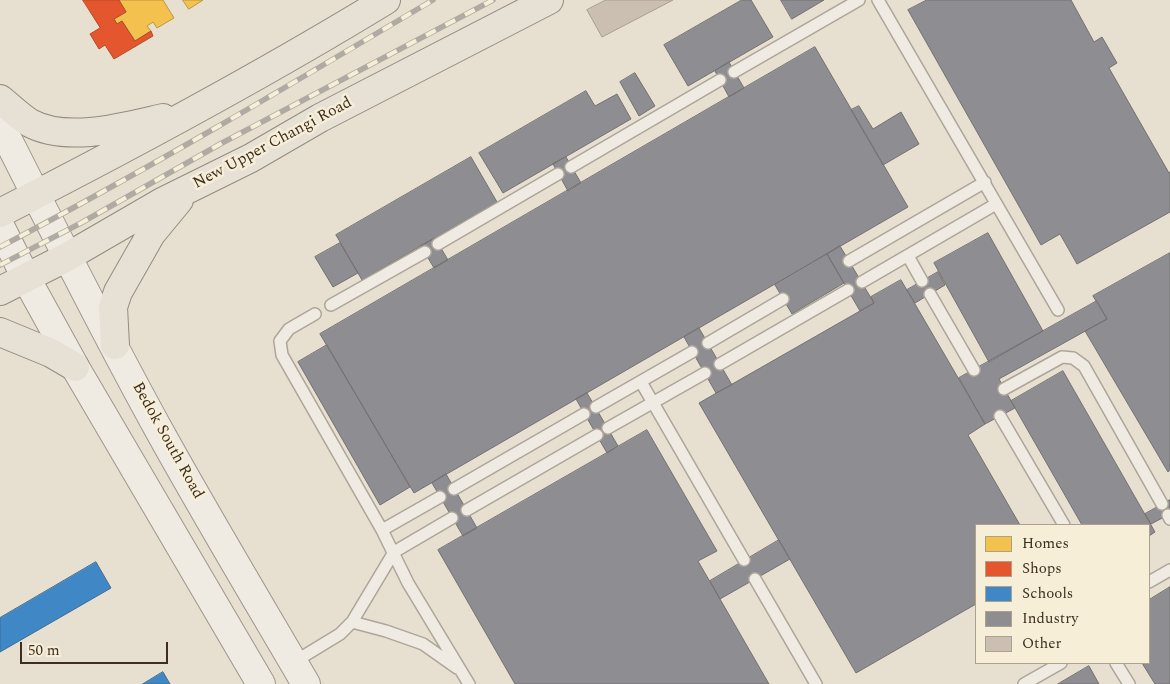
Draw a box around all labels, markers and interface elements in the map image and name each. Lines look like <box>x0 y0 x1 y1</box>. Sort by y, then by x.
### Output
street label: New Upper Changi Road <box>190 94 356 194</box>
street label: Bedok South Road <box>127 379 207 503</box>
legend <box>975 524 1150 664</box>
text: Homes <box>1022 532 1069 555</box>
text: Shops <box>1022 557 1062 580</box>
text: Schools <box>1022 582 1073 605</box>
text: Industry <box>1022 607 1078 630</box>
scale bar <box>22 632 170 664</box>
text: Other <box>1022 632 1061 655</box>
text: 50 m <box>28 639 60 662</box>

